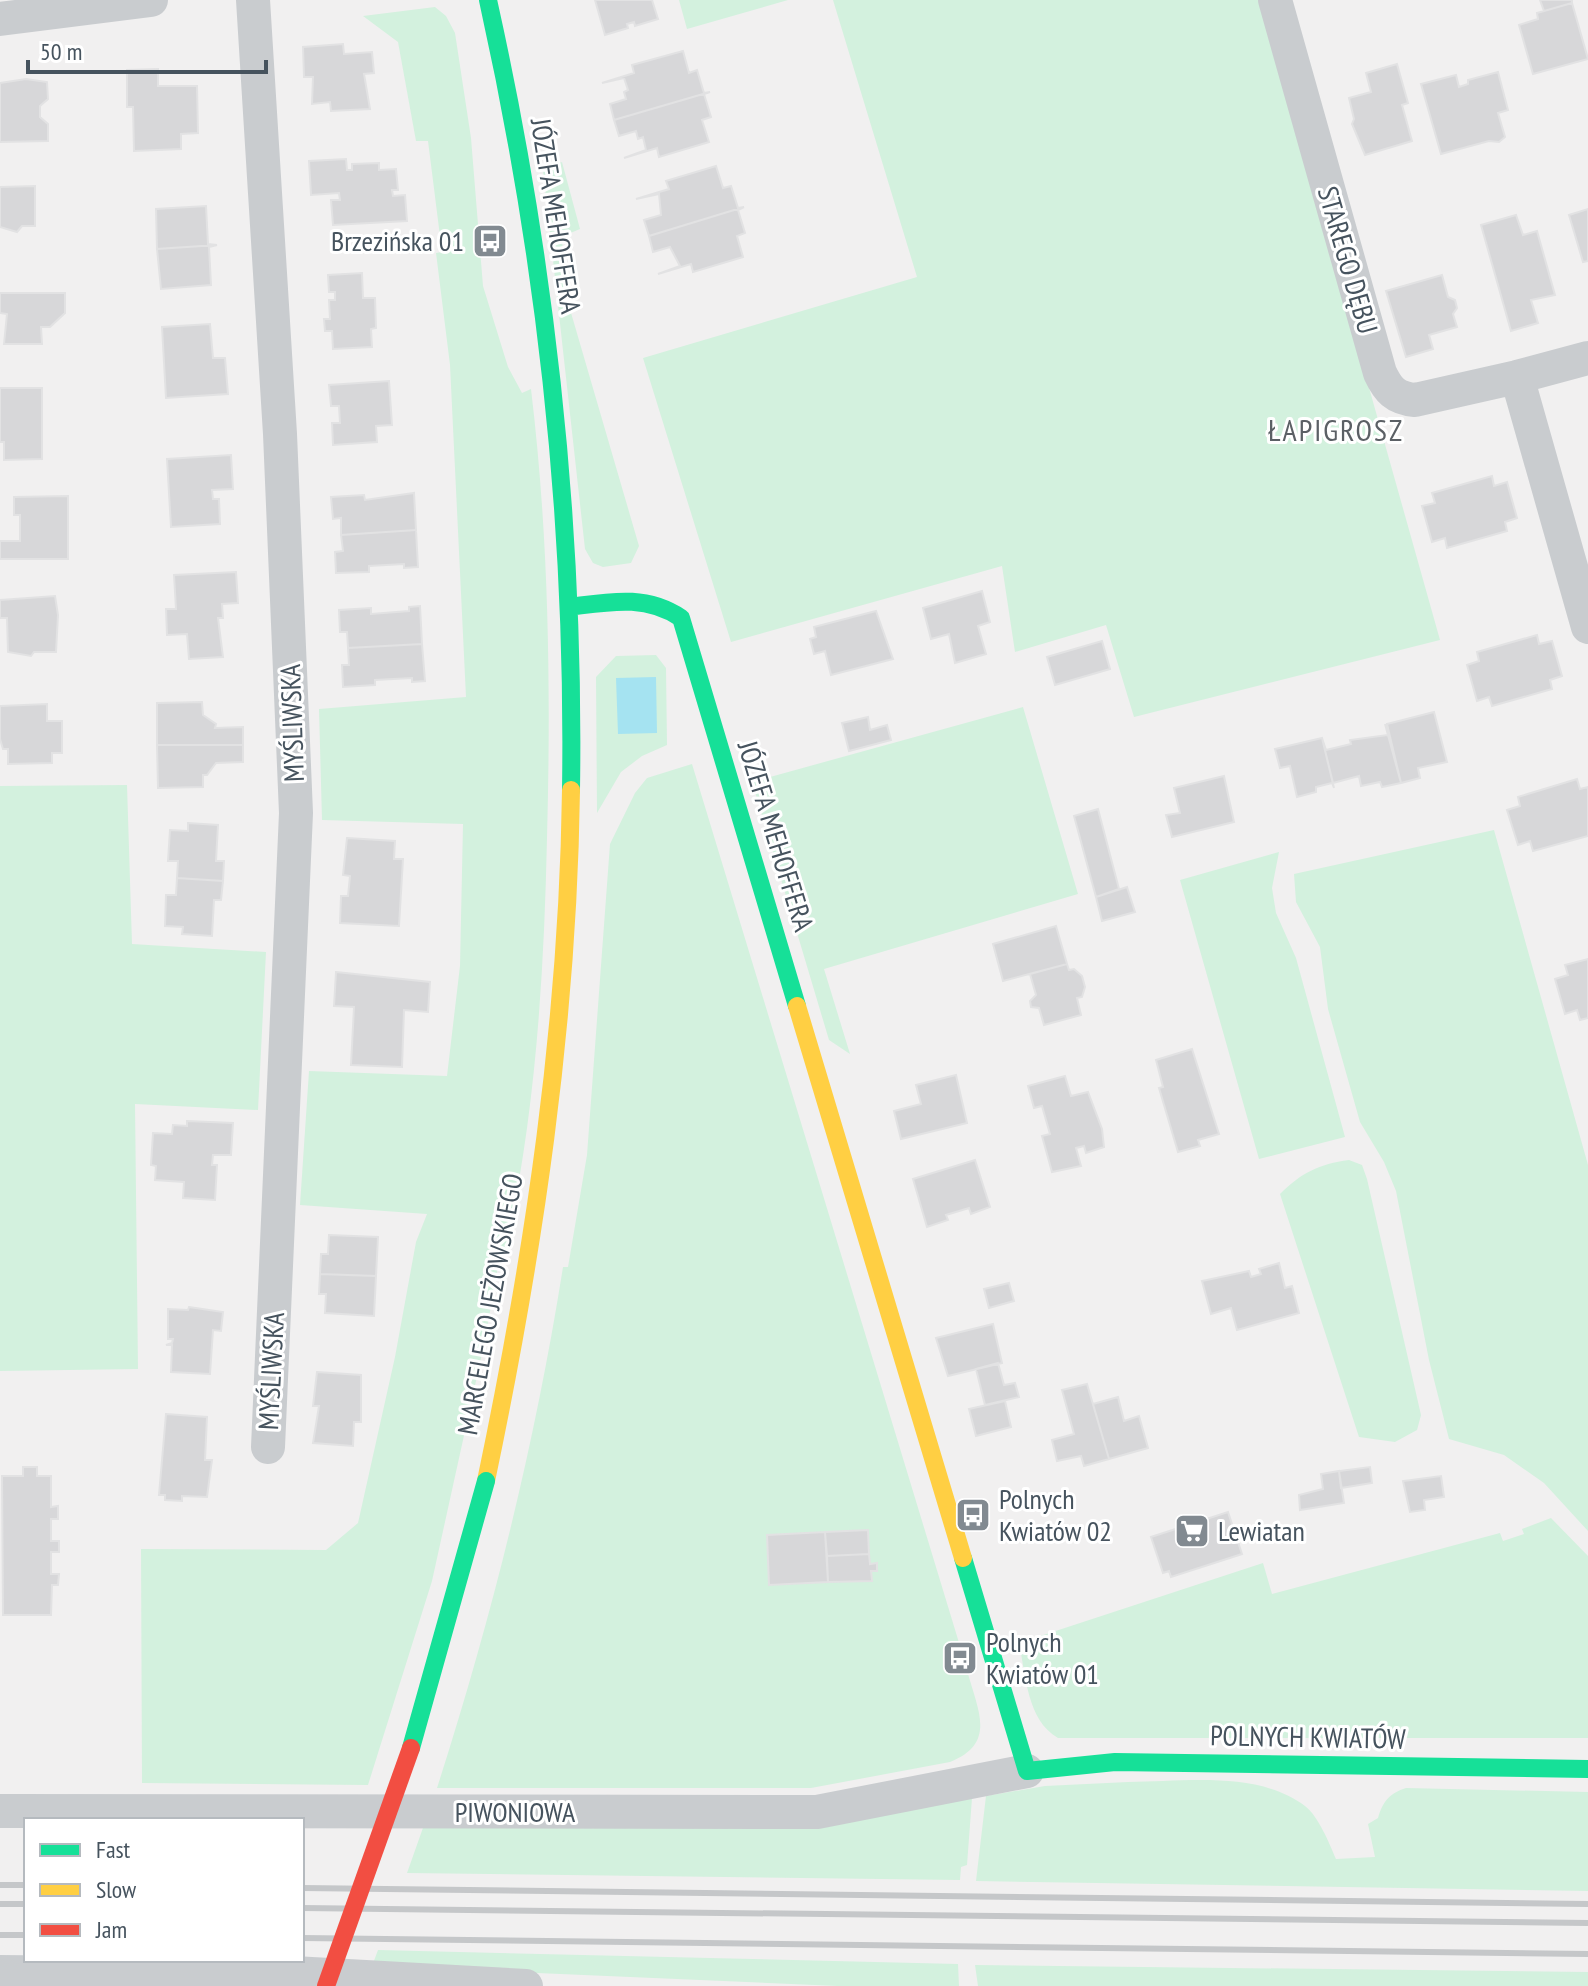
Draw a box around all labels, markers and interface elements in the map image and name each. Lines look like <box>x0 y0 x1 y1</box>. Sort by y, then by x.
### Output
scale bar <box>28 24 266 74</box>
text: 50 m <box>40 36 82 67</box>
street label: JÓZEFA MEHOFFERA <box>523 115 590 317</box>
street label: STAREGO DĘBU <box>1310 182 1387 338</box>
place label: Brzezińska 01 <box>331 222 464 259</box>
bus stop icon: Brzezińska 01 <box>471 222 509 260</box>
district label: ŁAPIGROSZ <box>1268 410 1404 449</box>
street label: MYŚLIWSKA <box>271 663 312 783</box>
street label: JÓZEFA MEHOFFERA <box>730 735 823 936</box>
street label: MARCELEGO JEŻOWSKIEGO <box>448 1170 531 1438</box>
street label: MYŚLIWSKA <box>249 1310 292 1431</box>
place label: Polnych Kwiatów 02 <box>999 1480 1112 1549</box>
bus stop icon: Polnych Kwiatów 02 <box>954 1496 992 1534</box>
supermarket icon: Lewiatan <box>1173 1512 1211 1550</box>
place label: Lewiatan <box>1218 1512 1305 1549</box>
place label: Polnych Kwiatów 01 <box>986 1623 1099 1692</box>
bus stop icon: Polnych Kwiatów 01 <box>941 1639 979 1677</box>
street label: POLNYCH KWIATÓW <box>1210 1716 1406 1757</box>
street label: PIWONIOWA <box>455 1793 576 1830</box>
legend <box>24 1818 304 1962</box>
text: Fast <box>96 1834 131 1865</box>
text: Slow <box>96 1874 137 1905</box>
text: Jam <box>95 1914 127 1945</box>

